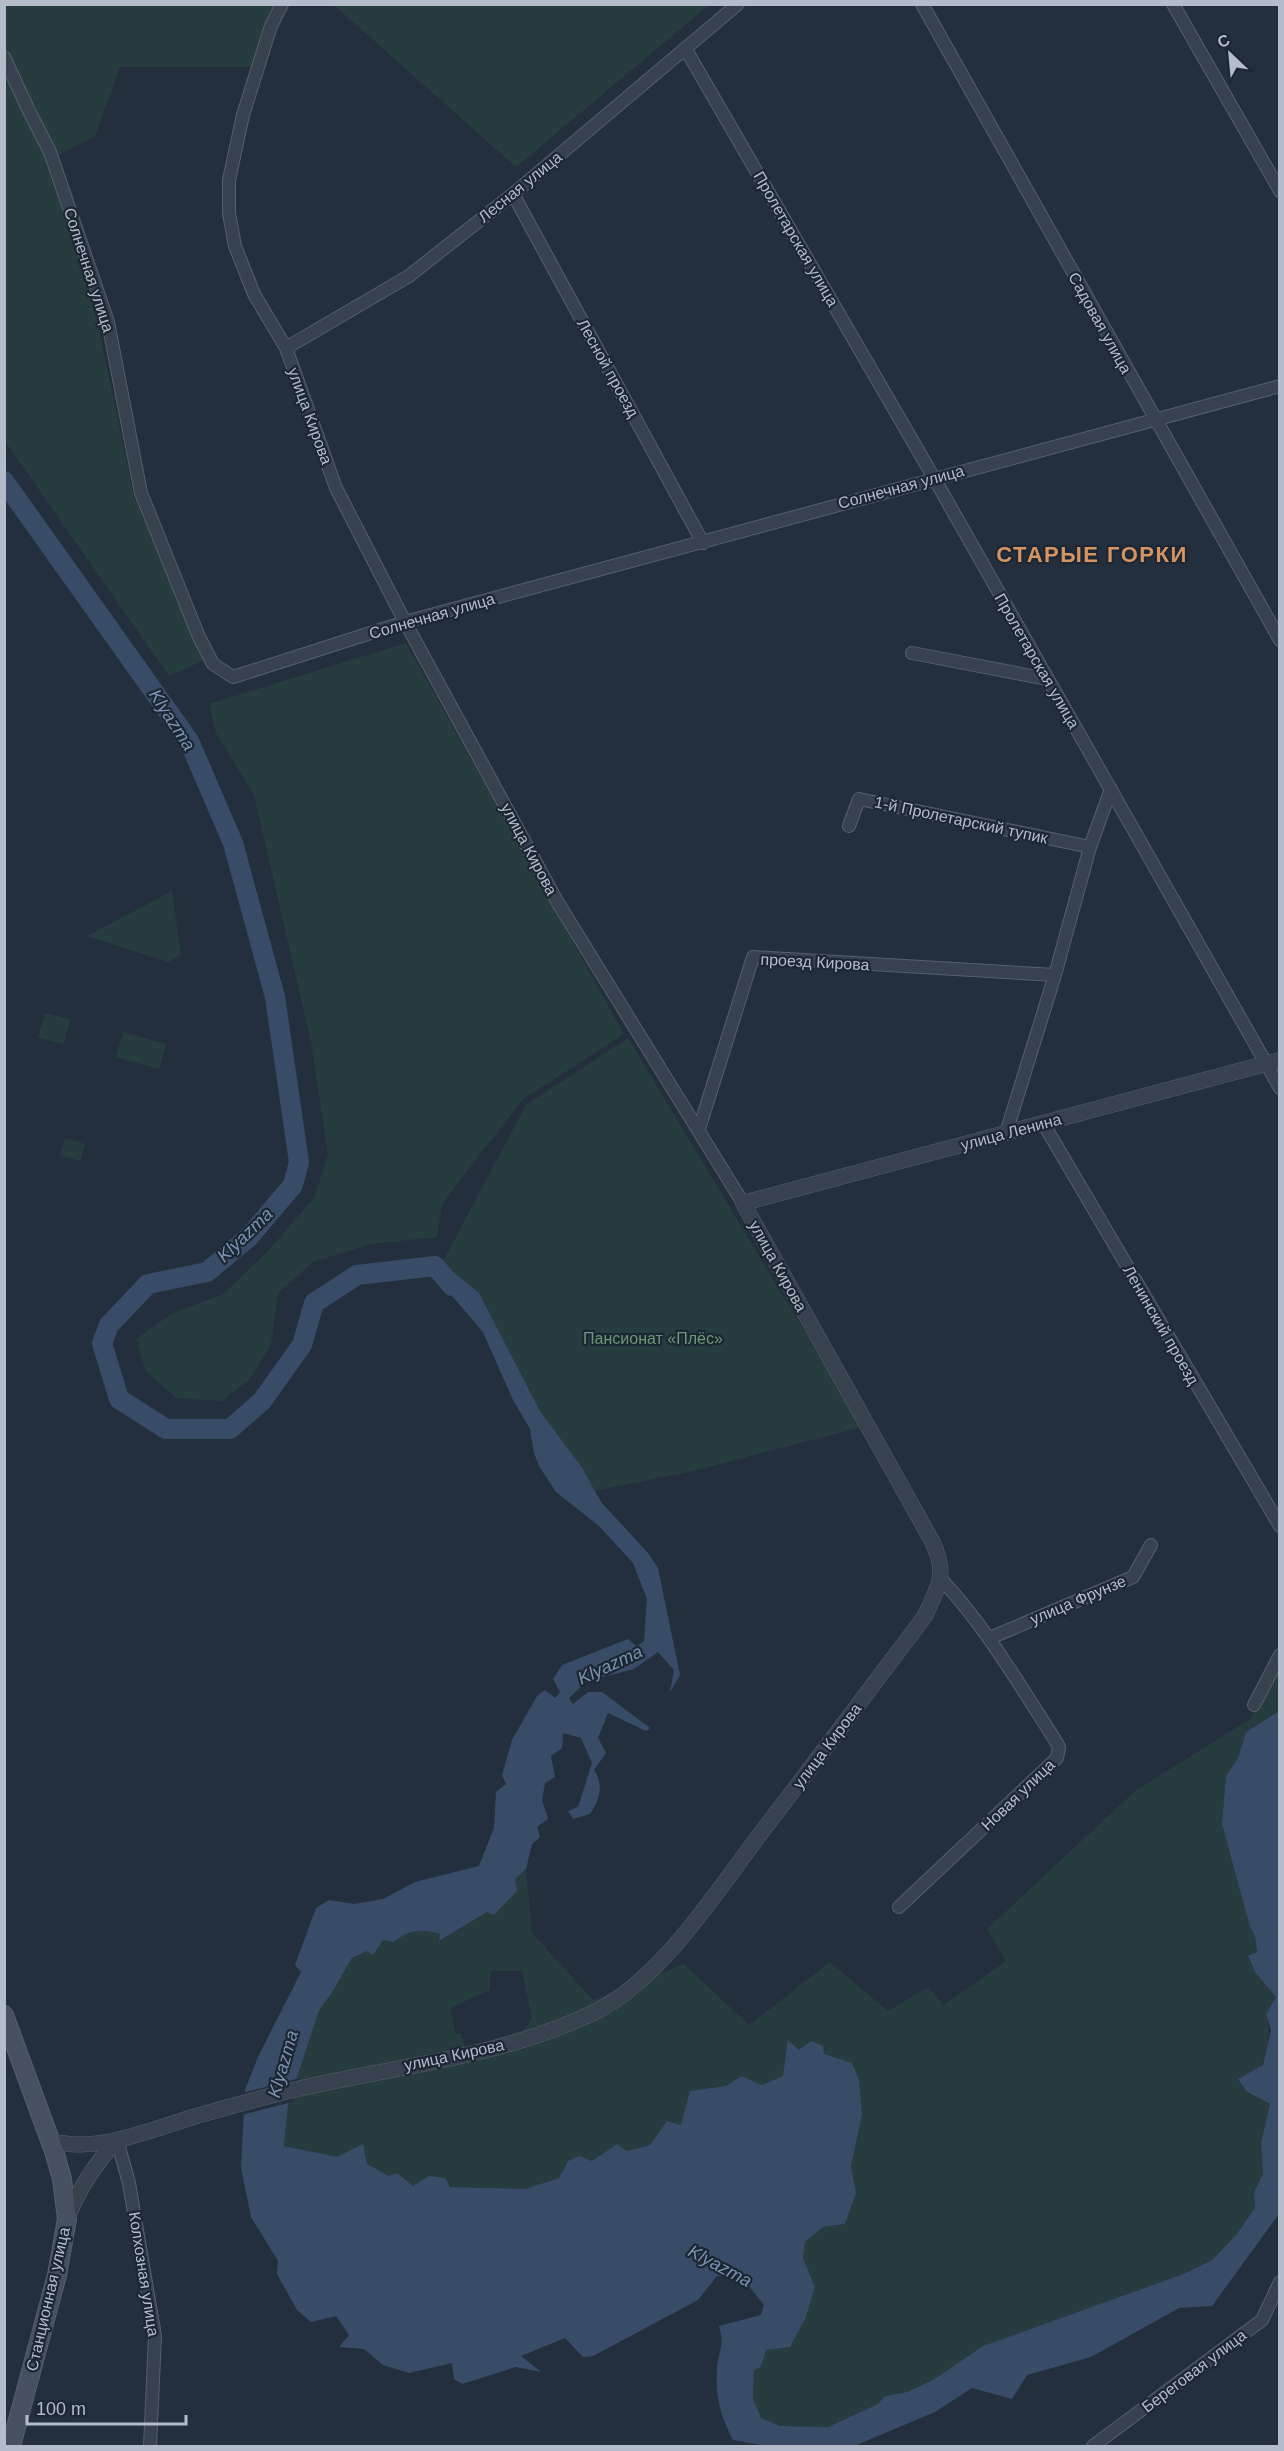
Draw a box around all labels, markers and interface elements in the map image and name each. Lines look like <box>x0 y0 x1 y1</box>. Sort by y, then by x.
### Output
north arrow <box>1200 24 1260 84</box>
text: С <box>1215 31 1233 51</box>
street label: Лесная улица <box>475 148 565 226</box>
street label: Пролетарская улица <box>750 169 842 310</box>
street label: Солнечная улица <box>61 206 117 334</box>
street label: Садовая улица <box>1065 269 1135 377</box>
street label: Лесной проезд <box>574 316 642 421</box>
street label: улица Кирова <box>285 365 335 467</box>
street label: Солнечная улица <box>836 462 966 512</box>
district label: СТАРЫЕ ГОРКИ <box>996 542 1188 567</box>
street label: Солнечная улица <box>367 590 497 642</box>
street label: Пролетарская улица <box>991 591 1083 732</box>
water label: Klyazma <box>145 686 199 754</box>
street label: 1-й Пролетарский тупик <box>873 793 1050 847</box>
street label: улица Кирова <box>498 800 560 898</box>
street label: проезд Кирова <box>760 951 870 973</box>
street label: улица Ленина <box>959 1110 1063 1154</box>
water label: Klyazma <box>213 1204 277 1266</box>
street label: улица Кирова <box>746 1217 810 1315</box>
street label: Ленинский проезд <box>1120 1262 1202 1388</box>
park label: Пансионат «Плёс» <box>583 1330 723 1347</box>
street label: улица Фрунзе <box>1028 1572 1128 1628</box>
water label: Klyazma <box>574 1641 646 1689</box>
street label: улица Кирова <box>790 1700 864 1792</box>
street label: Новая улица <box>978 1756 1058 1834</box>
water label: Klyazma <box>264 2028 302 2100</box>
street label: улица Кирова <box>402 2036 506 2074</box>
street label: Колхозная улица <box>126 2210 162 2338</box>
street label: Станционная улица <box>23 2225 73 2373</box>
water label: Klyazma <box>685 2241 755 2291</box>
street label: Береговая улица <box>1139 2326 1249 2416</box>
scale bar <box>27 2388 186 2426</box>
text: 100 m <box>36 2399 86 2419</box>

